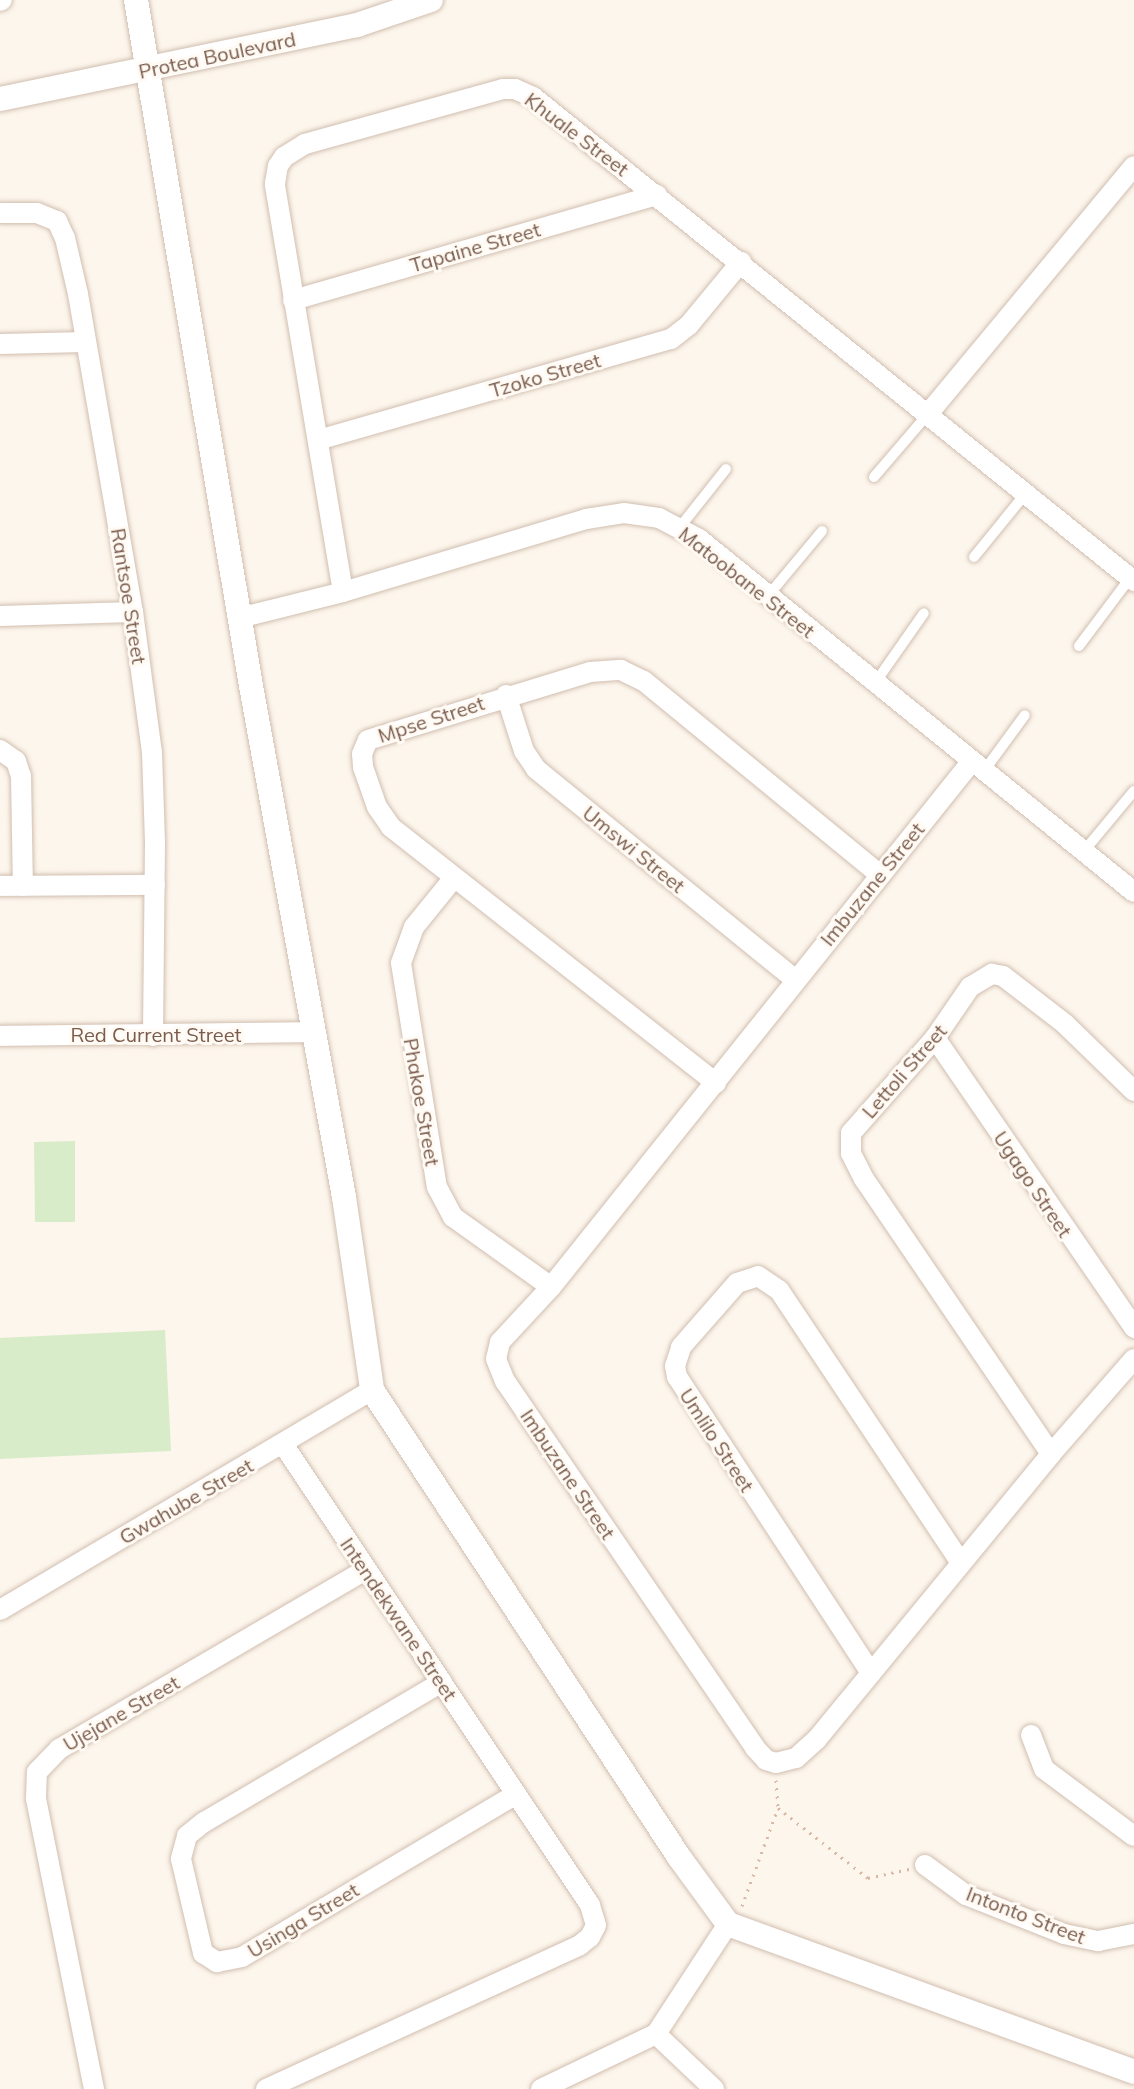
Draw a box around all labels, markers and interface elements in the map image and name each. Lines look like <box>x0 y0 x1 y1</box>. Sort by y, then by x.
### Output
street label: Protea Boulevard <box>136 27 298 83</box>
street label: Khuale Street <box>520 87 634 181</box>
street label: Tapaine Street <box>407 217 543 277</box>
street label: Tzoko Street <box>487 348 603 402</box>
street label: Matoobane Street <box>674 521 820 643</box>
street label: Rantsoe Street <box>106 526 152 666</box>
street label: Mpse Street <box>375 691 487 747</box>
street label: Umswi Street <box>578 800 690 898</box>
street label: Imbuzane Street <box>815 818 929 950</box>
street label: Lettoli Street <box>857 1019 951 1123</box>
street label: Red Current Street <box>70 1022 242 1046</box>
street label: Phakoe Street <box>399 1036 445 1168</box>
street label: Ugago Street <box>989 1126 1077 1242</box>
street label: Umlilo Street <box>675 1384 759 1496</box>
street label: Imbuzane Street <box>516 1404 620 1544</box>
street label: Gwahube Street <box>115 1453 257 1549</box>
street label: Intendekwane Street <box>335 1533 463 1705</box>
street label: Ujejane Street <box>59 1670 183 1756</box>
street label: Usinga Street <box>243 1877 363 1963</box>
street label: Intonto Street <box>963 1881 1089 1949</box>

